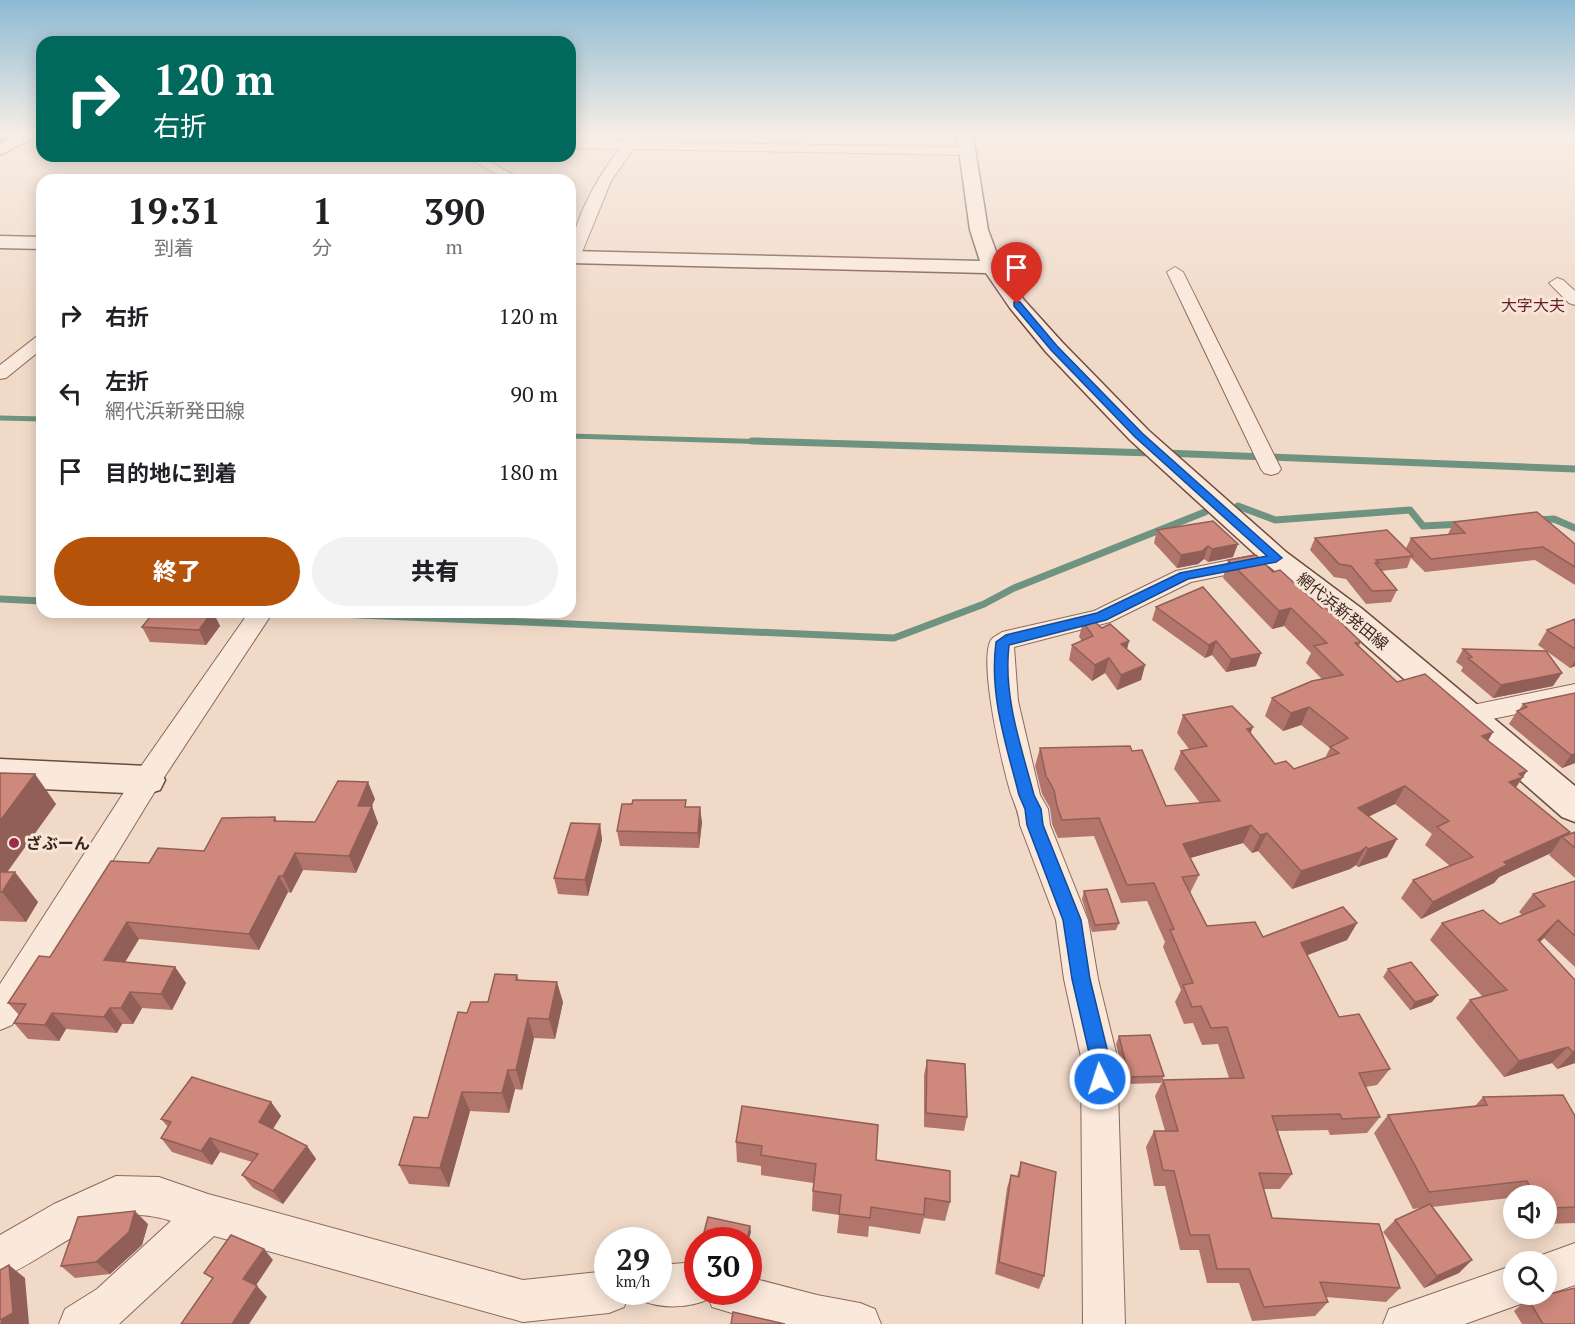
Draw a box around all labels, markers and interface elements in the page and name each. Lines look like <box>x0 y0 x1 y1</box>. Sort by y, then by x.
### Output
text: 120 m <box>153 51 274 107</box>
icon: right <box>54 60 132 138</box>
text: 右折 <box>153 108 207 144</box>
text: 19:31 <box>127 187 221 234</box>
text: 1 <box>312 187 333 234</box>
text: 390 <box>424 188 485 235</box>
text: m <box>446 233 463 260</box>
text: 到着 <box>154 234 194 261</box>
text: 分 <box>312 234 332 261</box>
pin <box>991 242 1042 304</box>
icon: arrive <box>1000 251 1033 284</box>
district label: 大字大夫 <box>1501 294 1565 316</box>
icon: right <box>54 299 87 332</box>
text: 120 m <box>498 301 558 330</box>
text: 右折 <box>105 302 149 331</box>
text: 左折 <box>105 366 149 395</box>
icon: left <box>54 377 87 410</box>
text: 90 m <box>510 379 558 408</box>
text: 網代浜新発田線 <box>105 397 245 424</box>
icon: arrive <box>54 455 87 488</box>
text: 180 m <box>498 457 558 486</box>
text: 目的地に到着 <box>105 458 237 487</box>
button: 終了 <box>54 537 300 606</box>
button: 共有 <box>312 537 558 606</box>
street label: 網代浜新発田線 <box>1293 567 1393 655</box>
place label: ざぶーん <box>26 832 90 854</box>
marker: ざぶーん <box>7 836 21 850</box>
position arrow <box>1068 1047 1132 1111</box>
map controls <box>1503 1185 1557 1305</box>
button: sound <box>1503 1185 1557 1239</box>
speed limit sign: 30 <box>684 1227 762 1305</box>
text: 29 <box>616 1239 650 1279</box>
button: search <box>1503 1251 1557 1305</box>
text: km/h <box>616 1271 650 1291</box>

